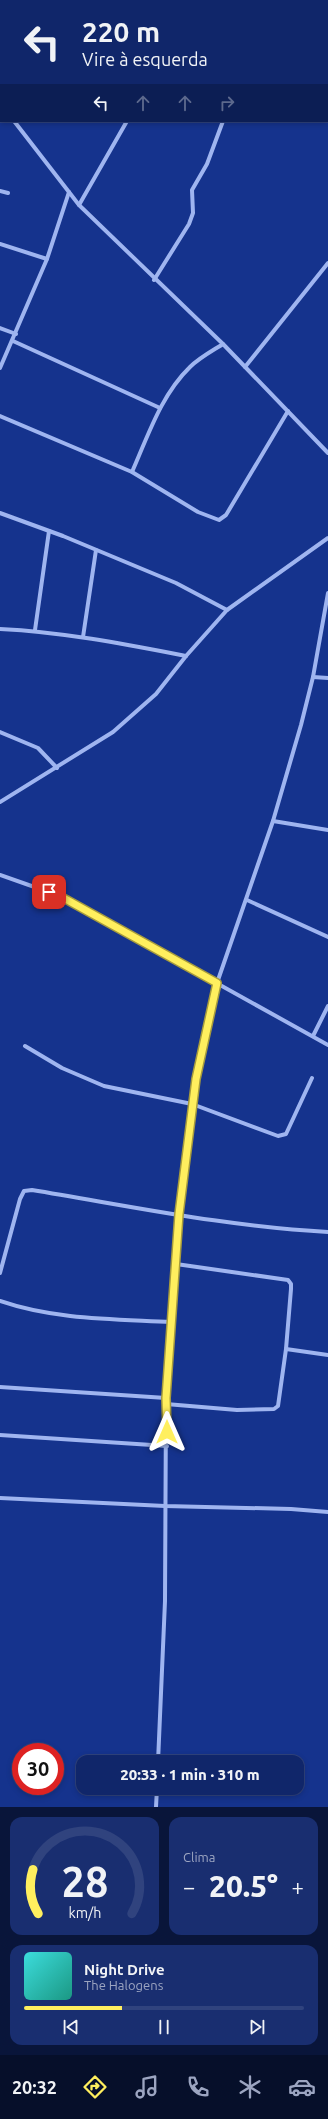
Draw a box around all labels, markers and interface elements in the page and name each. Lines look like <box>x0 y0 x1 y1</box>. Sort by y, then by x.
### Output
icon: left <box>16 16 68 68</box>
text: 220 m <box>82 16 160 47</box>
text: Vire à esquerda <box>82 49 208 69</box>
icon: left <box>90 92 112 114</box>
icon: ahead <box>132 92 154 114</box>
icon: ahead <box>174 92 196 114</box>
icon: right <box>216 92 238 114</box>
pin <box>32 875 66 909</box>
icon: arrive <box>38 881 60 903</box>
position arrow <box>146 1411 188 1453</box>
speed limit sign: 30 <box>12 1743 64 1795</box>
text: 20:33 · 1 min · 310 m <box>120 1766 260 1783</box>
text: Clima <box>183 1850 215 1864</box>
text: 28 <box>61 1858 108 1905</box>
text: 20.5° <box>209 1869 278 1903</box>
text: − <box>183 1874 195 1899</box>
text: + <box>292 1874 304 1899</box>
text: km/h <box>68 1905 101 1921</box>
text: Night Drive <box>84 1961 165 1978</box>
text: The Halogens <box>84 1978 163 1992</box>
icon: previous <box>60 2016 82 2038</box>
icon: pause <box>153 2016 175 2038</box>
icon: next <box>246 2016 268 2038</box>
icon: directions <box>81 2073 109 2101</box>
icon: music <box>133 2073 161 2101</box>
icon: phone <box>184 2073 212 2101</box>
icon: climate <box>236 2073 264 2101</box>
icon: car <box>288 2073 316 2101</box>
text: 20:32 <box>12 2077 57 2097</box>

